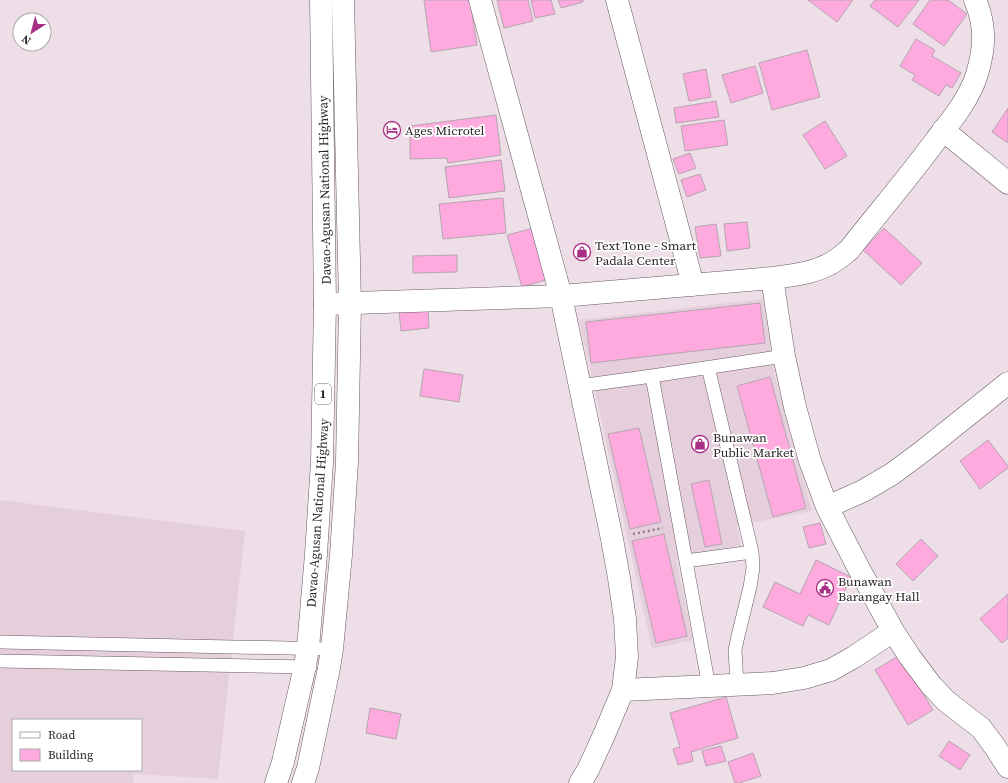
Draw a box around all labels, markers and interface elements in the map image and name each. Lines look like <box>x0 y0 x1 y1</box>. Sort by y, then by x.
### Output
north arrow <box>12 12 52 52</box>
text: N <box>19 31 34 48</box>
street label: Davao-Agusan National Highway <box>314 95 335 285</box>
hotel icon: Ages Microtel <box>382 120 402 140</box>
place label: Ages Microtel <box>405 122 485 139</box>
place label: Text Tone - Smart Padala Center <box>595 237 697 269</box>
shop icon: Text Tone - Smart Padala Center <box>572 242 592 262</box>
road number: 1 <box>315 384 331 404</box>
street label: Davao-Agusan National Highway <box>302 418 333 608</box>
place label: Bunawan Public Market <box>713 429 795 461</box>
shop icon: Bunawan Public Market <box>690 434 710 454</box>
place label: Bunawan Barangay Hall <box>838 573 920 605</box>
public building icon: Bunawan Barangay Hall <box>815 578 835 598</box>
legend <box>12 719 142 771</box>
text: Road <box>48 727 75 743</box>
text: Building <box>48 747 93 763</box>

